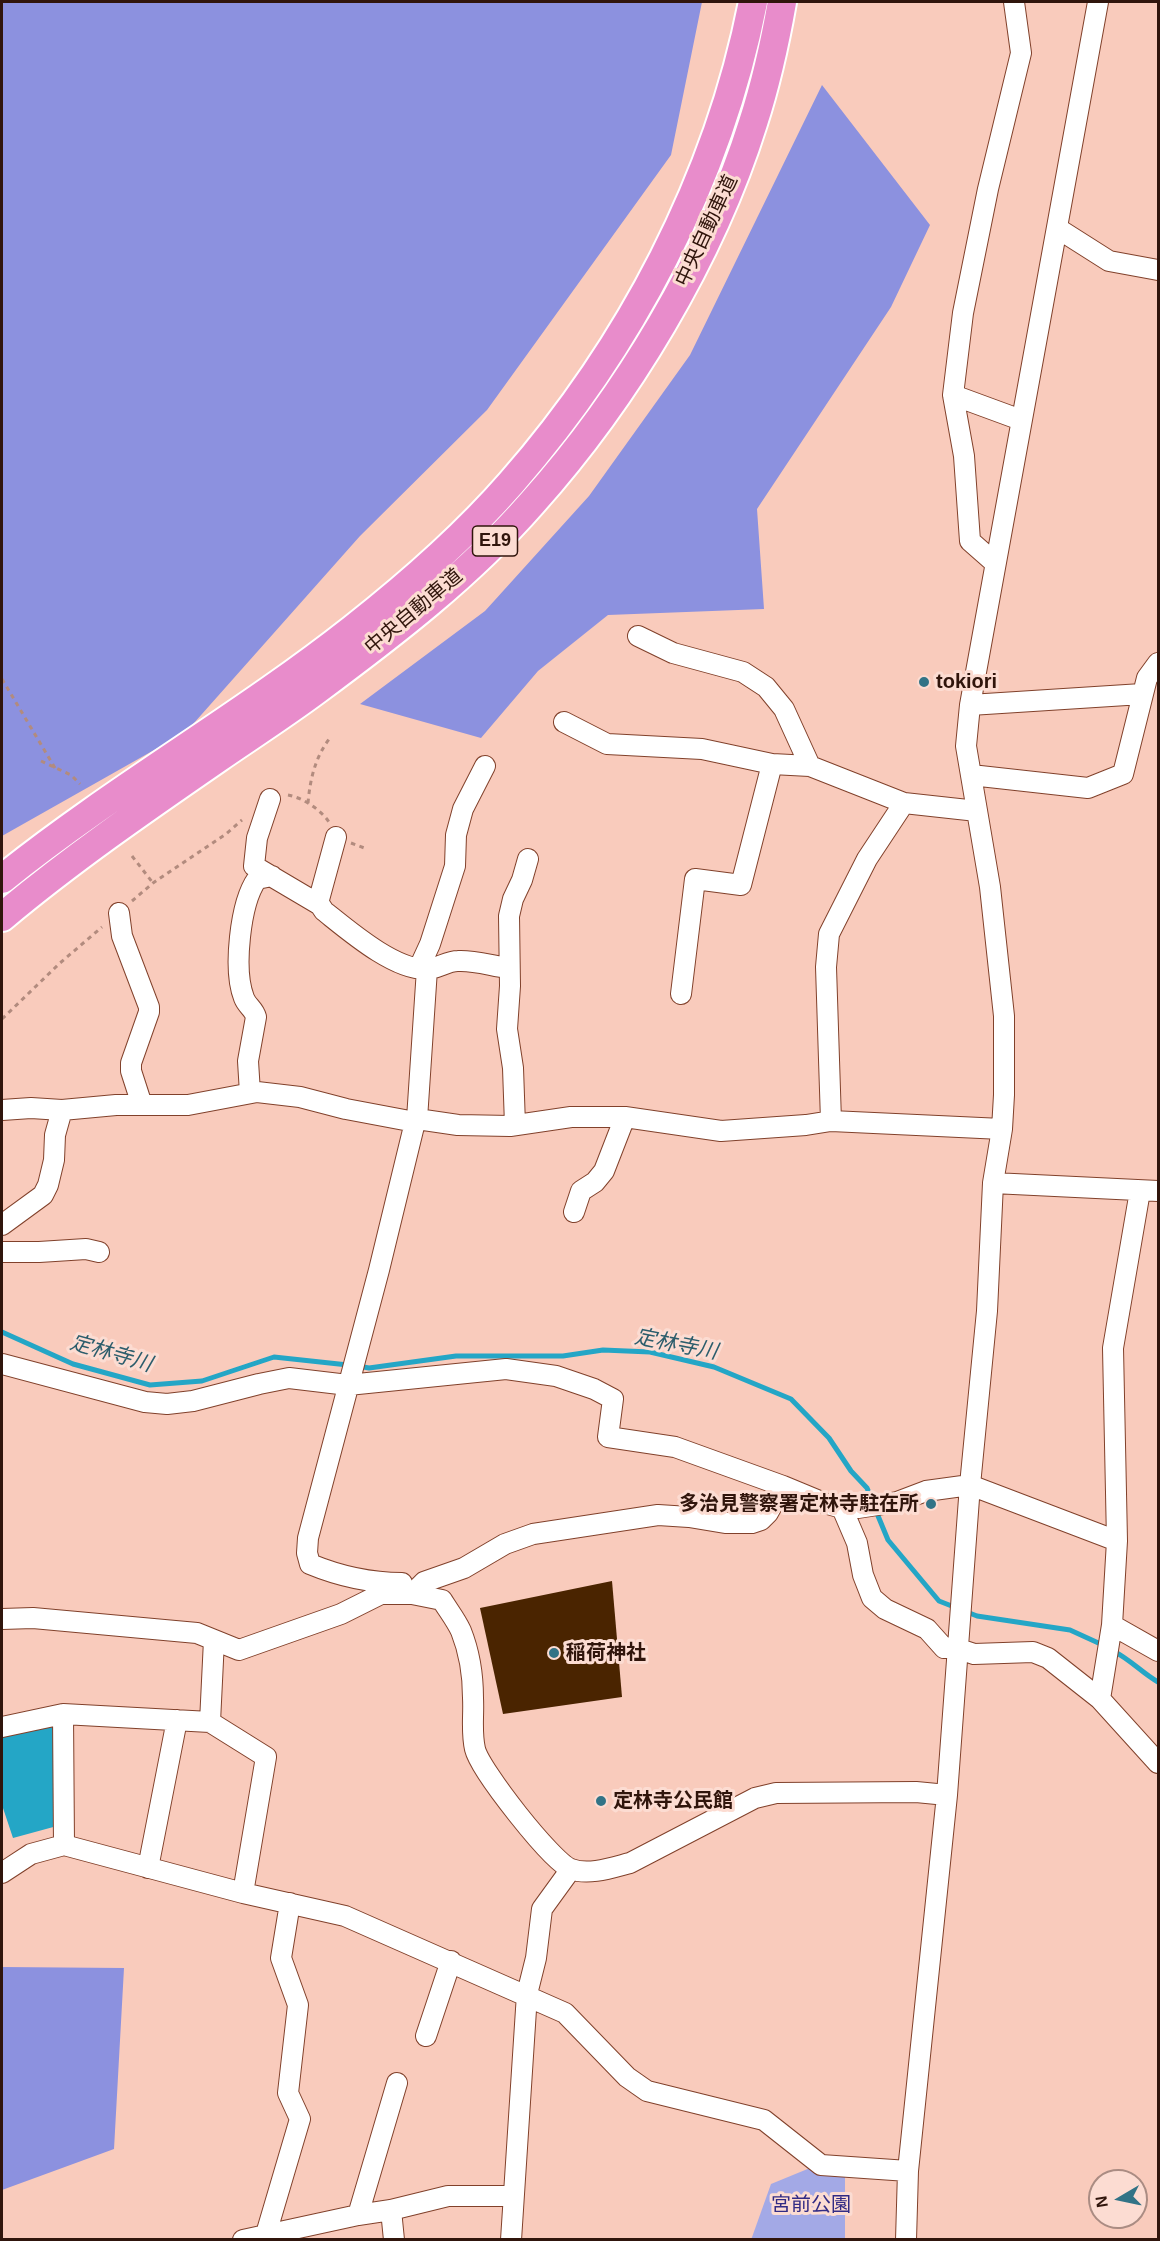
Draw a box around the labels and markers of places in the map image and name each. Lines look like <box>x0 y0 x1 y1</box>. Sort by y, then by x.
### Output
place label: tokiori <box>936 670 997 694</box>
marker: tokiori <box>917 675 931 689</box>
place label: 多治見警察署定林寺駐在所 <box>679 1492 919 1516</box>
marker: 多治見警察署定林寺駐在所 <box>924 1497 938 1511</box>
place label: 稲荷神社 <box>566 1641 646 1665</box>
marker: 稲荷神社 <box>547 1646 561 1660</box>
place label: 定林寺公民館 <box>613 1789 733 1813</box>
marker: 定林寺公民館 <box>594 1794 608 1808</box>

